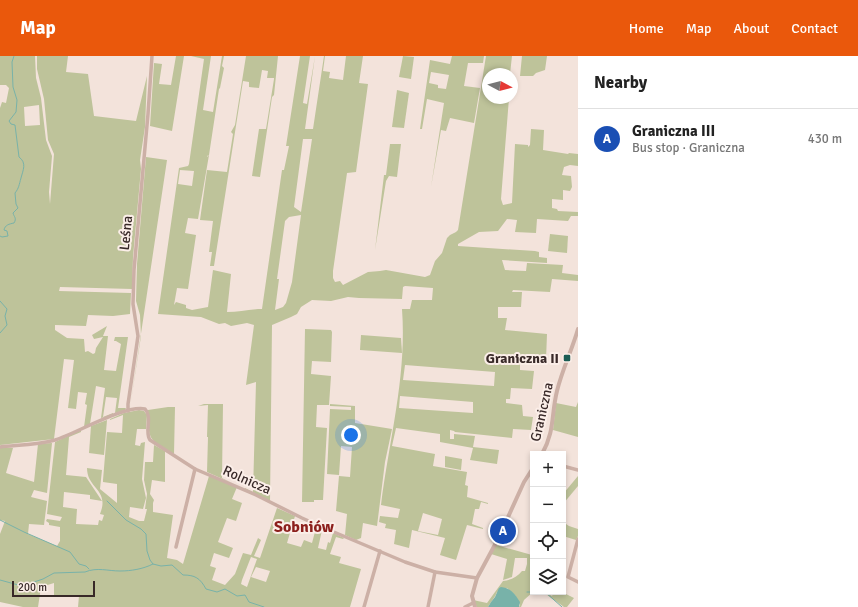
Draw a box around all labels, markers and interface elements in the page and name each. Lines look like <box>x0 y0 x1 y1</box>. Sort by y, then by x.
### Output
text: Map <box>20 16 56 40</box>
text: Home <box>629 20 664 37</box>
text: Map <box>686 20 711 37</box>
text: About <box>733 20 769 37</box>
text: Contact <box>791 20 838 37</box>
north arrow <box>482 68 518 104</box>
text: Nearby <box>594 72 647 93</box>
text: Graniczna III <box>632 122 715 140</box>
text: A <box>603 131 611 147</box>
text: 430 m <box>808 131 842 147</box>
text: Bus stop · Graniczna <box>632 140 745 156</box>
street label: Leśna <box>116 215 136 251</box>
place label: Graniczna II <box>486 350 559 367</box>
marker: Graniczna II <box>562 353 572 363</box>
street label: Graniczna <box>527 381 557 443</box>
your location <box>341 425 361 445</box>
map controls <box>530 451 566 595</box>
button: + <box>530 451 566 487</box>
street label: Rolnicza <box>220 462 274 498</box>
button: − <box>530 487 566 523</box>
pin: A <box>490 516 516 546</box>
district label: Sobniów <box>274 517 335 537</box>
button: locate <box>530 523 566 559</box>
button: layers <box>530 559 566 595</box>
scale bar <box>12 579 95 598</box>
text: 200 m <box>18 581 47 594</box>

